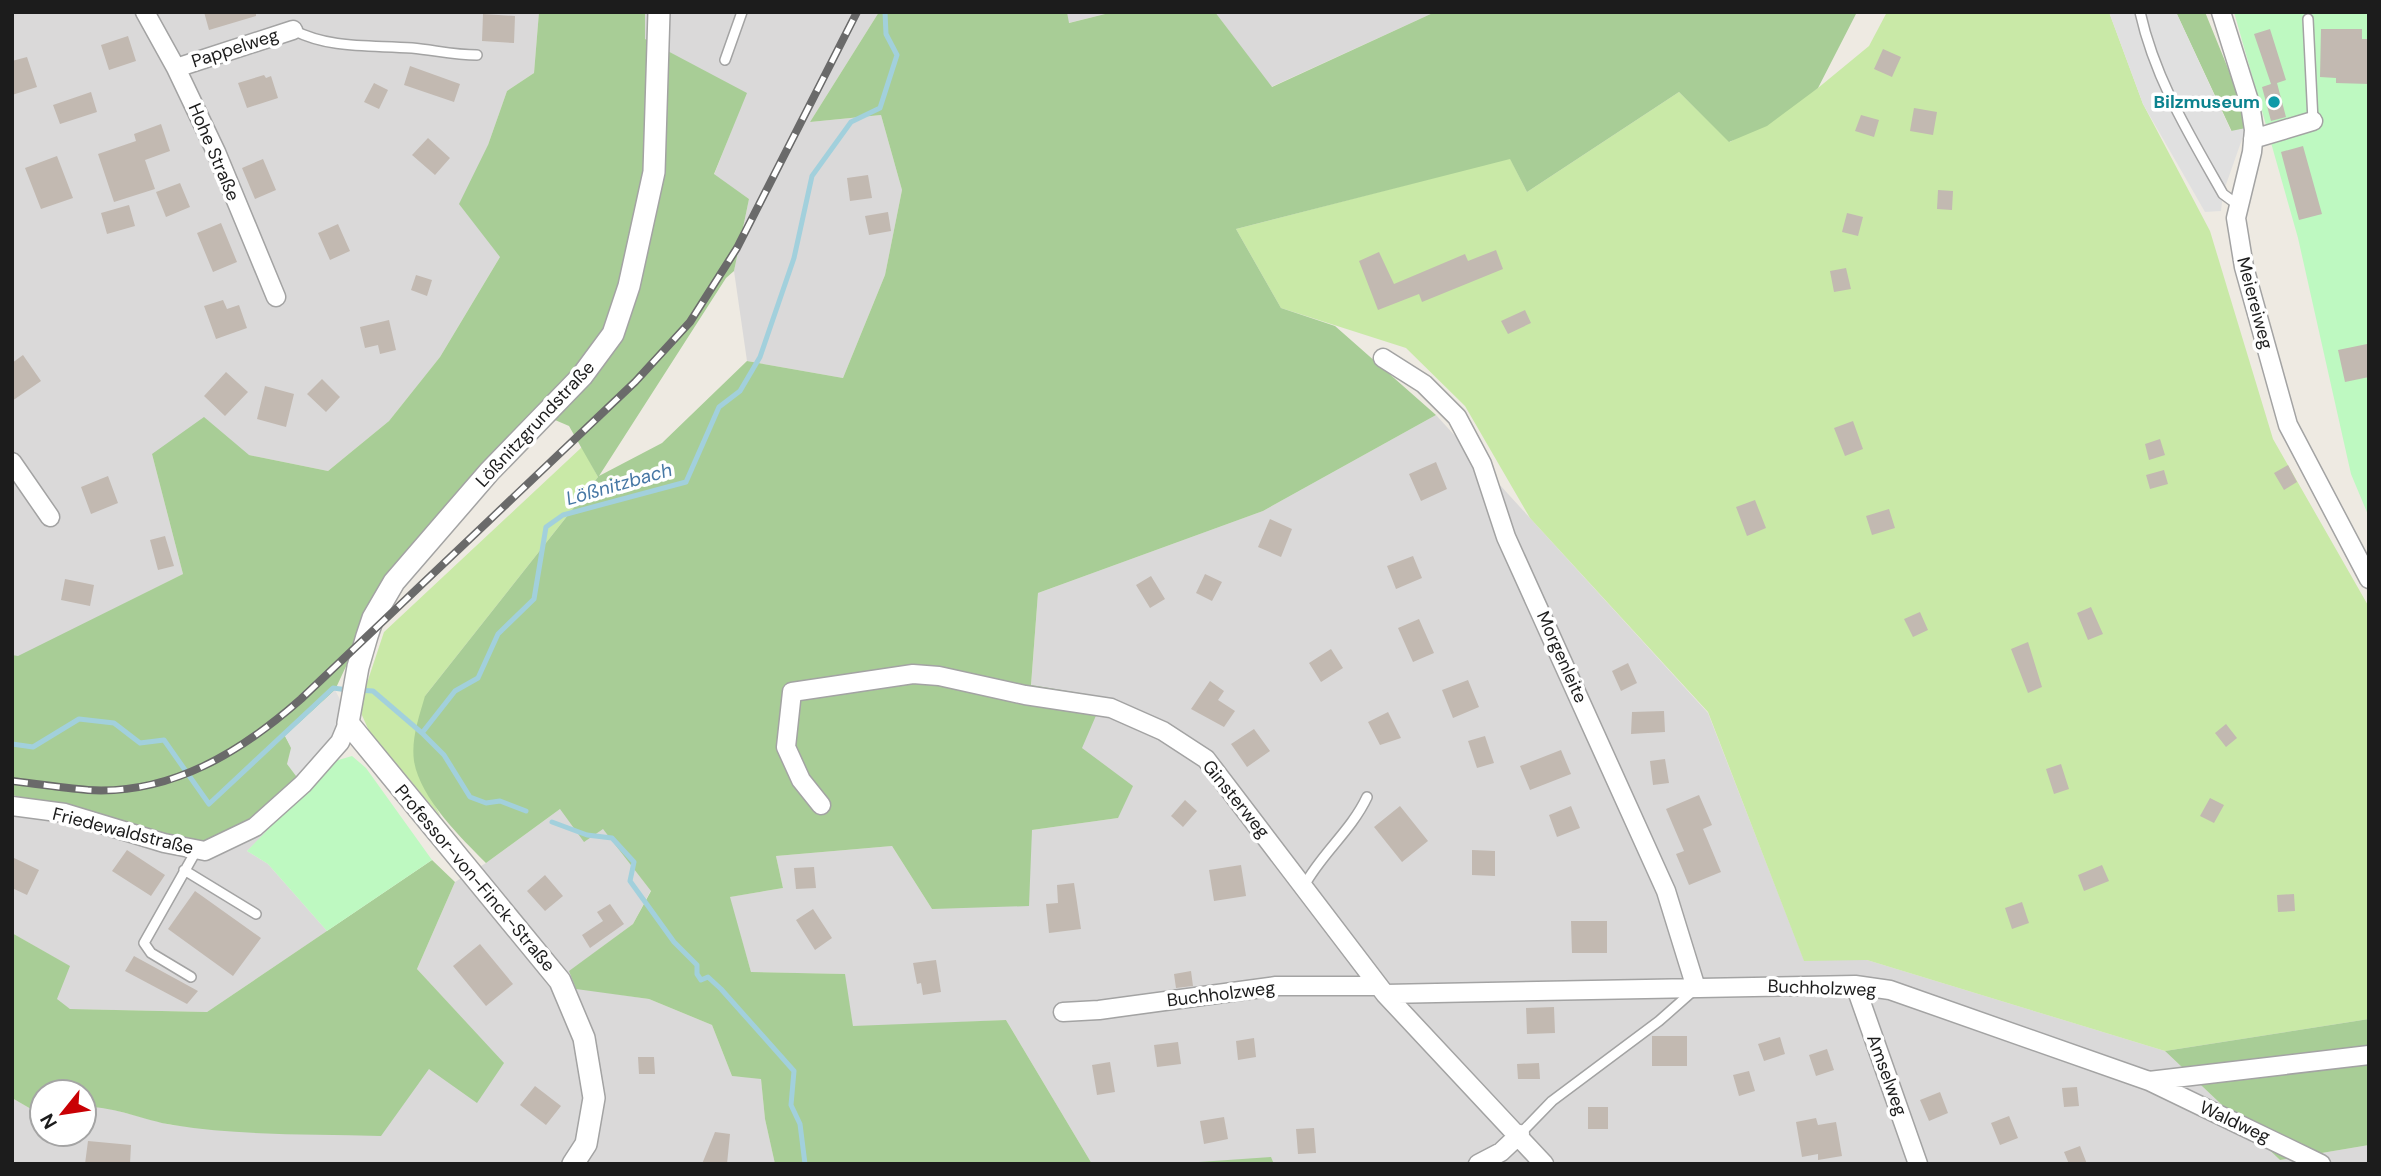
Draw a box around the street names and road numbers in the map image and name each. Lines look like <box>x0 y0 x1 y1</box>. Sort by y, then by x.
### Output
street label: Pappelweg <box>188 23 282 73</box>
street label: Hohe Straße <box>183 99 245 205</box>
street label: Meiereiweg <box>2231 254 2279 352</box>
street label: Lößnitzgrundstraße <box>470 356 600 492</box>
street label: Morgenleite <box>1531 607 1593 707</box>
street label: Ginsterweg <box>1197 755 1275 843</box>
street label: Professor-von-Finck-Straße <box>389 779 561 977</box>
street label: Friedewaldstraße <box>50 802 196 860</box>
street label: Buchholzweg <box>1767 974 1877 1002</box>
street label: Buchholzweg <box>1166 975 1276 1013</box>
street label: Amselweg <box>1861 1031 1913 1119</box>
street label: Waldweg <box>2196 1095 2274 1149</box>

